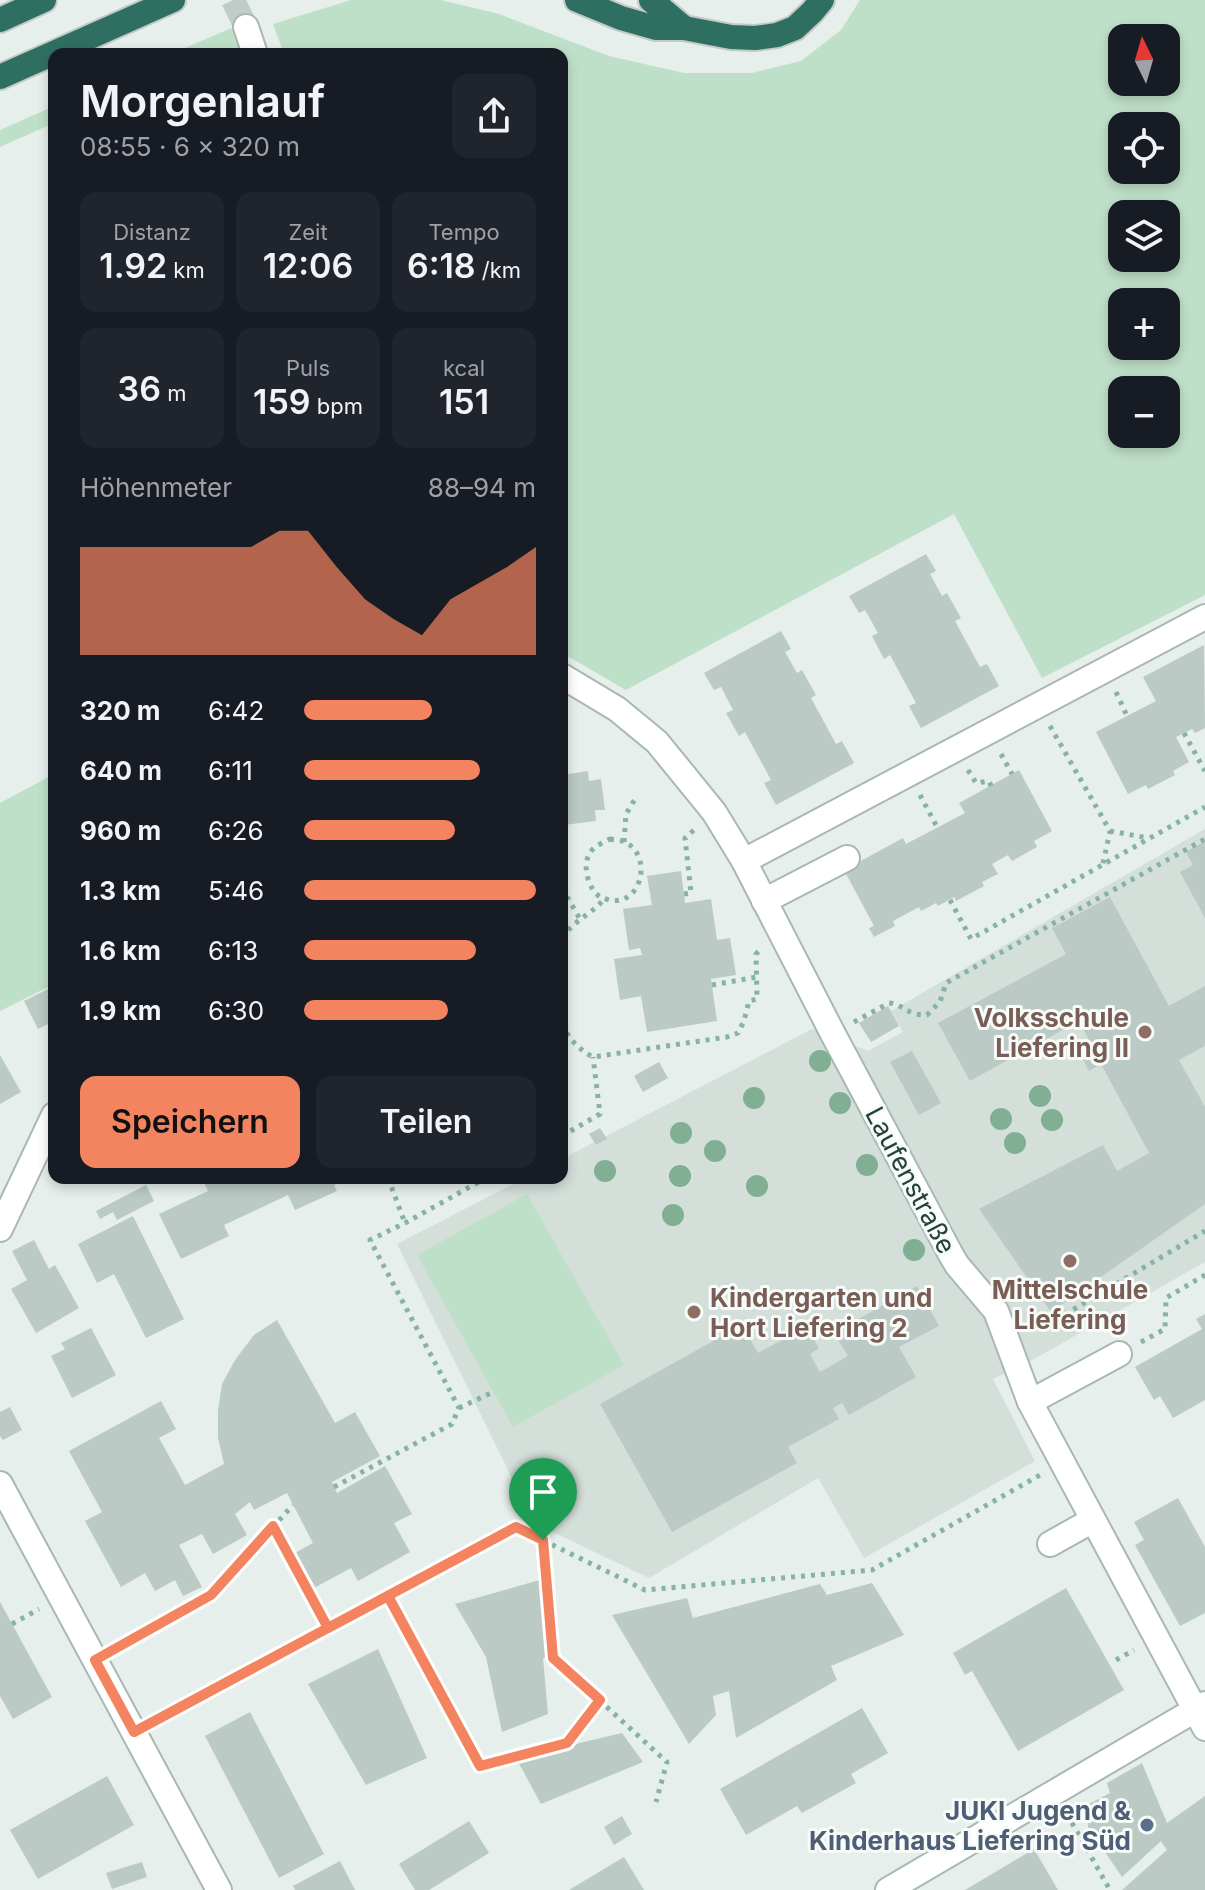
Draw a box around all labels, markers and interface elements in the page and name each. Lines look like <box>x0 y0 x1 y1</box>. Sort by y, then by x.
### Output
north arrow <box>1108 24 1180 96</box>
map controls <box>1108 24 1180 448</box>
text: Morgenlauf <box>80 74 325 128</box>
button: share <box>452 74 536 158</box>
button: locate <box>1108 112 1180 184</box>
text: 08:55 · 6 × 320 m <box>80 131 300 162</box>
button: layers <box>1108 200 1180 272</box>
text: Distanz <box>113 219 191 245</box>
text: Zeit <box>288 219 328 245</box>
text: Tempo <box>428 219 500 245</box>
text: 1.92 <box>99 245 167 286</box>
text: 12:06 <box>263 245 353 286</box>
text: 6:18 <box>407 245 476 286</box>
text: km <box>167 257 205 283</box>
text: /km <box>476 257 521 283</box>
button: + <box>1108 288 1180 360</box>
text: Puls <box>286 355 330 381</box>
text: kcal <box>443 355 485 381</box>
text: 36 <box>118 368 161 409</box>
button: − <box>1108 376 1180 448</box>
text: m <box>161 380 186 406</box>
text: 159 <box>253 381 311 422</box>
text: 151 <box>439 381 489 422</box>
text: bpm <box>311 393 363 419</box>
text: Höhenmeter <box>80 472 232 503</box>
text: 88–94 m <box>428 472 536 503</box>
text: 320 m <box>80 695 161 726</box>
text: 6:42 <box>208 695 264 726</box>
text: 640 m <box>80 755 162 786</box>
text: 6:11 <box>208 755 253 786</box>
text: 960 m <box>80 815 161 846</box>
text: 6:26 <box>208 815 264 846</box>
text: 1.3 km <box>80 875 161 906</box>
text: 5:46 <box>208 875 264 906</box>
text: 1.6 km <box>80 935 161 966</box>
text: 6:13 <box>208 935 258 966</box>
text: 1.9 km <box>80 995 161 1026</box>
text: 6:30 <box>208 995 264 1026</box>
place label: Volksschule Liefering II <box>974 1002 1129 1063</box>
marker: Volksschule Liefering II <box>1136 1023 1154 1041</box>
button: Speichern <box>80 1076 300 1168</box>
button: Teilen <box>316 1076 536 1168</box>
street label: Laufenstraße <box>859 1101 963 1259</box>
marker: Mittelschule Liefering <box>1061 1252 1079 1270</box>
place label: Mittelschule Liefering <box>992 1274 1148 1335</box>
place label: Kindergarten und Hort Liefering 2 <box>710 1282 932 1343</box>
marker: Kindergarten und Hort Liefering 2 <box>685 1303 703 1321</box>
pin <box>509 1458 577 1540</box>
icon: arrive <box>521 1470 565 1514</box>
place label: JUKI Jugend & Kinderhaus Liefering Süd <box>809 1795 1132 1856</box>
marker: JUKI Jugend & Kinderhaus Liefering Süd <box>1138 1816 1156 1834</box>

